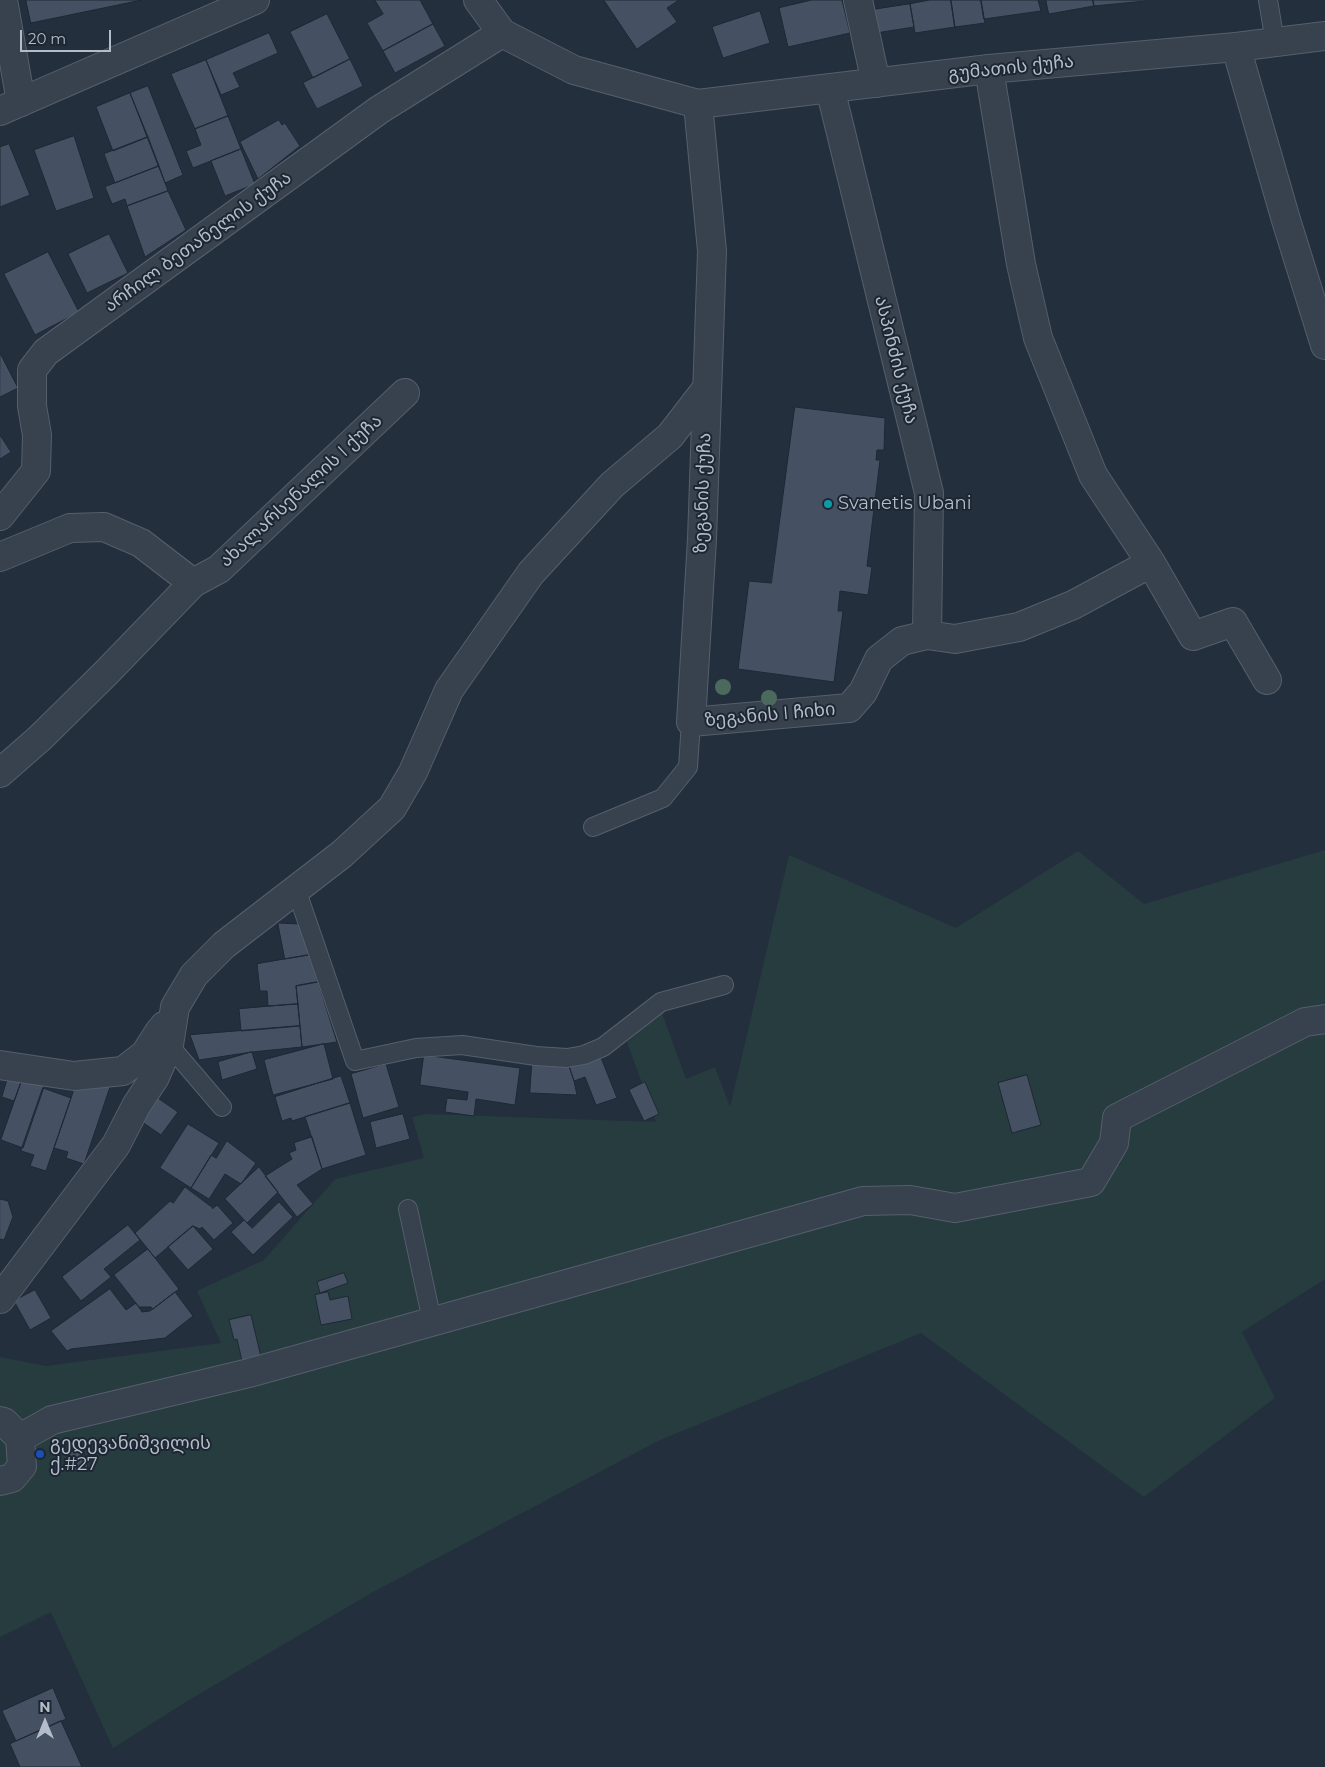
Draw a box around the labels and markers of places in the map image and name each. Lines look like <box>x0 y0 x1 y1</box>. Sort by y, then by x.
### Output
place label: Svanetis Ubani <box>838 493 972 515</box>
marker: Svanetis Ubani <box>822 498 834 510</box>
place label: გედევანიშვილის ქ.#27 <box>50 1433 211 1476</box>
marker: გედევანიშვილის ქ.#27 <box>34 1448 46 1460</box>

